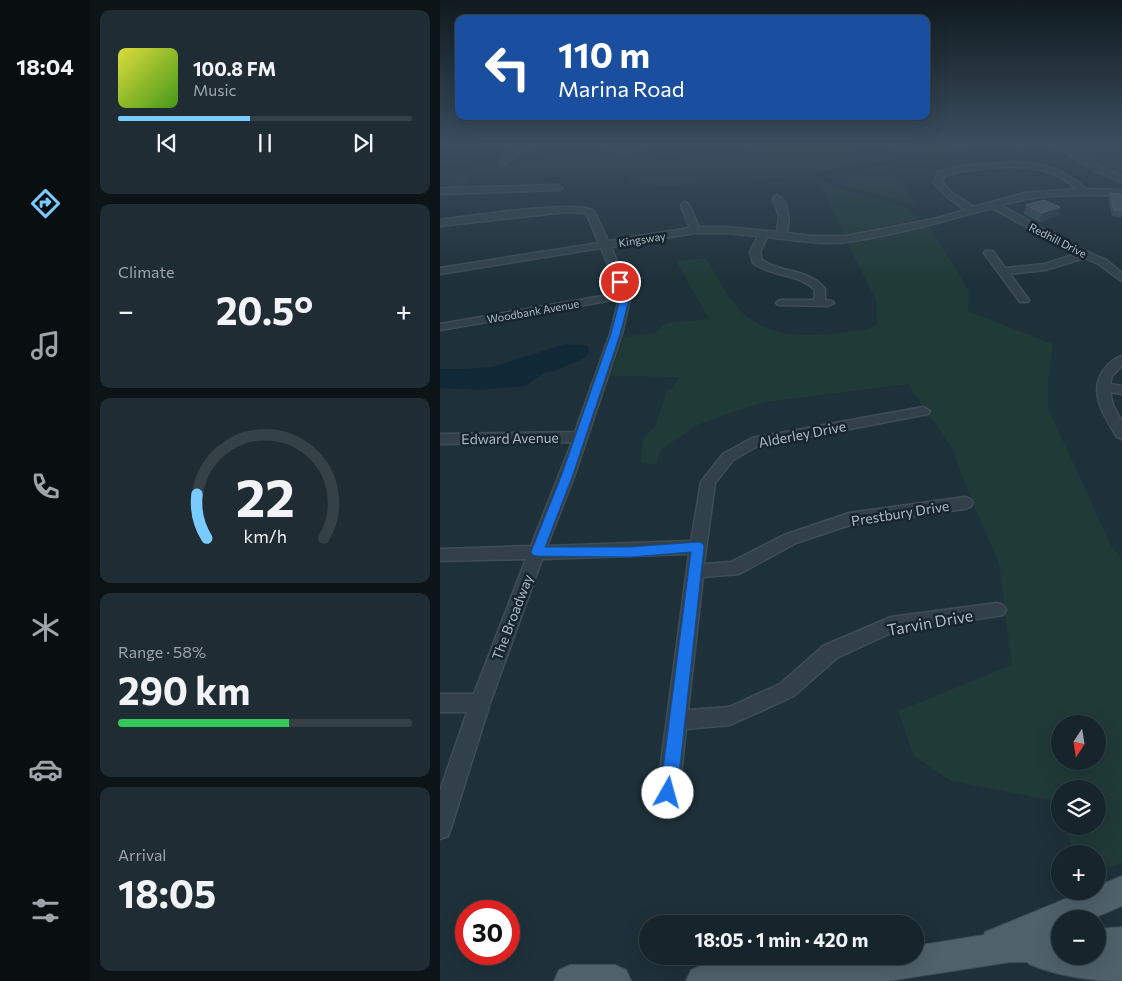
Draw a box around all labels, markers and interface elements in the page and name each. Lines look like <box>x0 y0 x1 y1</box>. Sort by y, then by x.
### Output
text: 110 m <box>558 32 650 75</box>
icon: left <box>475 35 540 100</box>
text: 18:04 <box>16 53 74 80</box>
text: 100.8 FM <box>193 57 276 80</box>
text: Marina Road <box>558 75 685 102</box>
text: Music <box>193 80 237 99</box>
icon: previous <box>153 129 181 157</box>
icon: pause <box>251 129 279 157</box>
icon: next <box>349 129 377 157</box>
icon: directions <box>28 186 63 221</box>
street label: Redhill Drive <box>1027 220 1089 260</box>
street label: Kingsway <box>618 229 667 249</box>
pin <box>599 261 641 303</box>
text: Climate <box>118 262 174 281</box>
icon: arrive <box>606 268 634 296</box>
text: 20.5° <box>216 286 313 333</box>
text: − <box>118 293 134 327</box>
text: + <box>396 293 412 327</box>
street label: Woodbank Avenue <box>486 296 580 325</box>
icon: music <box>28 328 63 363</box>
street label: Alderley Drive <box>757 417 847 451</box>
street label: Edward Avenue <box>461 429 559 447</box>
text: 22 <box>235 464 295 528</box>
icon: phone <box>28 469 63 504</box>
street label: Prestbury Drive <box>850 497 950 529</box>
text: km/h <box>243 525 287 547</box>
street label: The Broadway <box>488 572 536 662</box>
street label: Tarvin Drive <box>886 605 974 639</box>
icon: climate <box>28 610 63 645</box>
text: Range · 58% <box>118 642 206 661</box>
text: 290 km <box>118 666 250 713</box>
north arrow <box>1051 715 1106 770</box>
map controls <box>1051 715 1106 965</box>
icon: car <box>28 752 63 787</box>
position arrow <box>641 766 693 818</box>
button: layers <box>1051 780 1106 835</box>
text: Arrival <box>118 845 166 864</box>
button: + <box>1051 845 1106 900</box>
text: 18:05 <box>118 869 216 916</box>
icon: filters <box>28 893 63 928</box>
speed limit sign: 30 <box>455 900 520 965</box>
button: − <box>1051 910 1106 965</box>
text: 18:05 · 1 min · 420 m <box>695 928 868 951</box>

